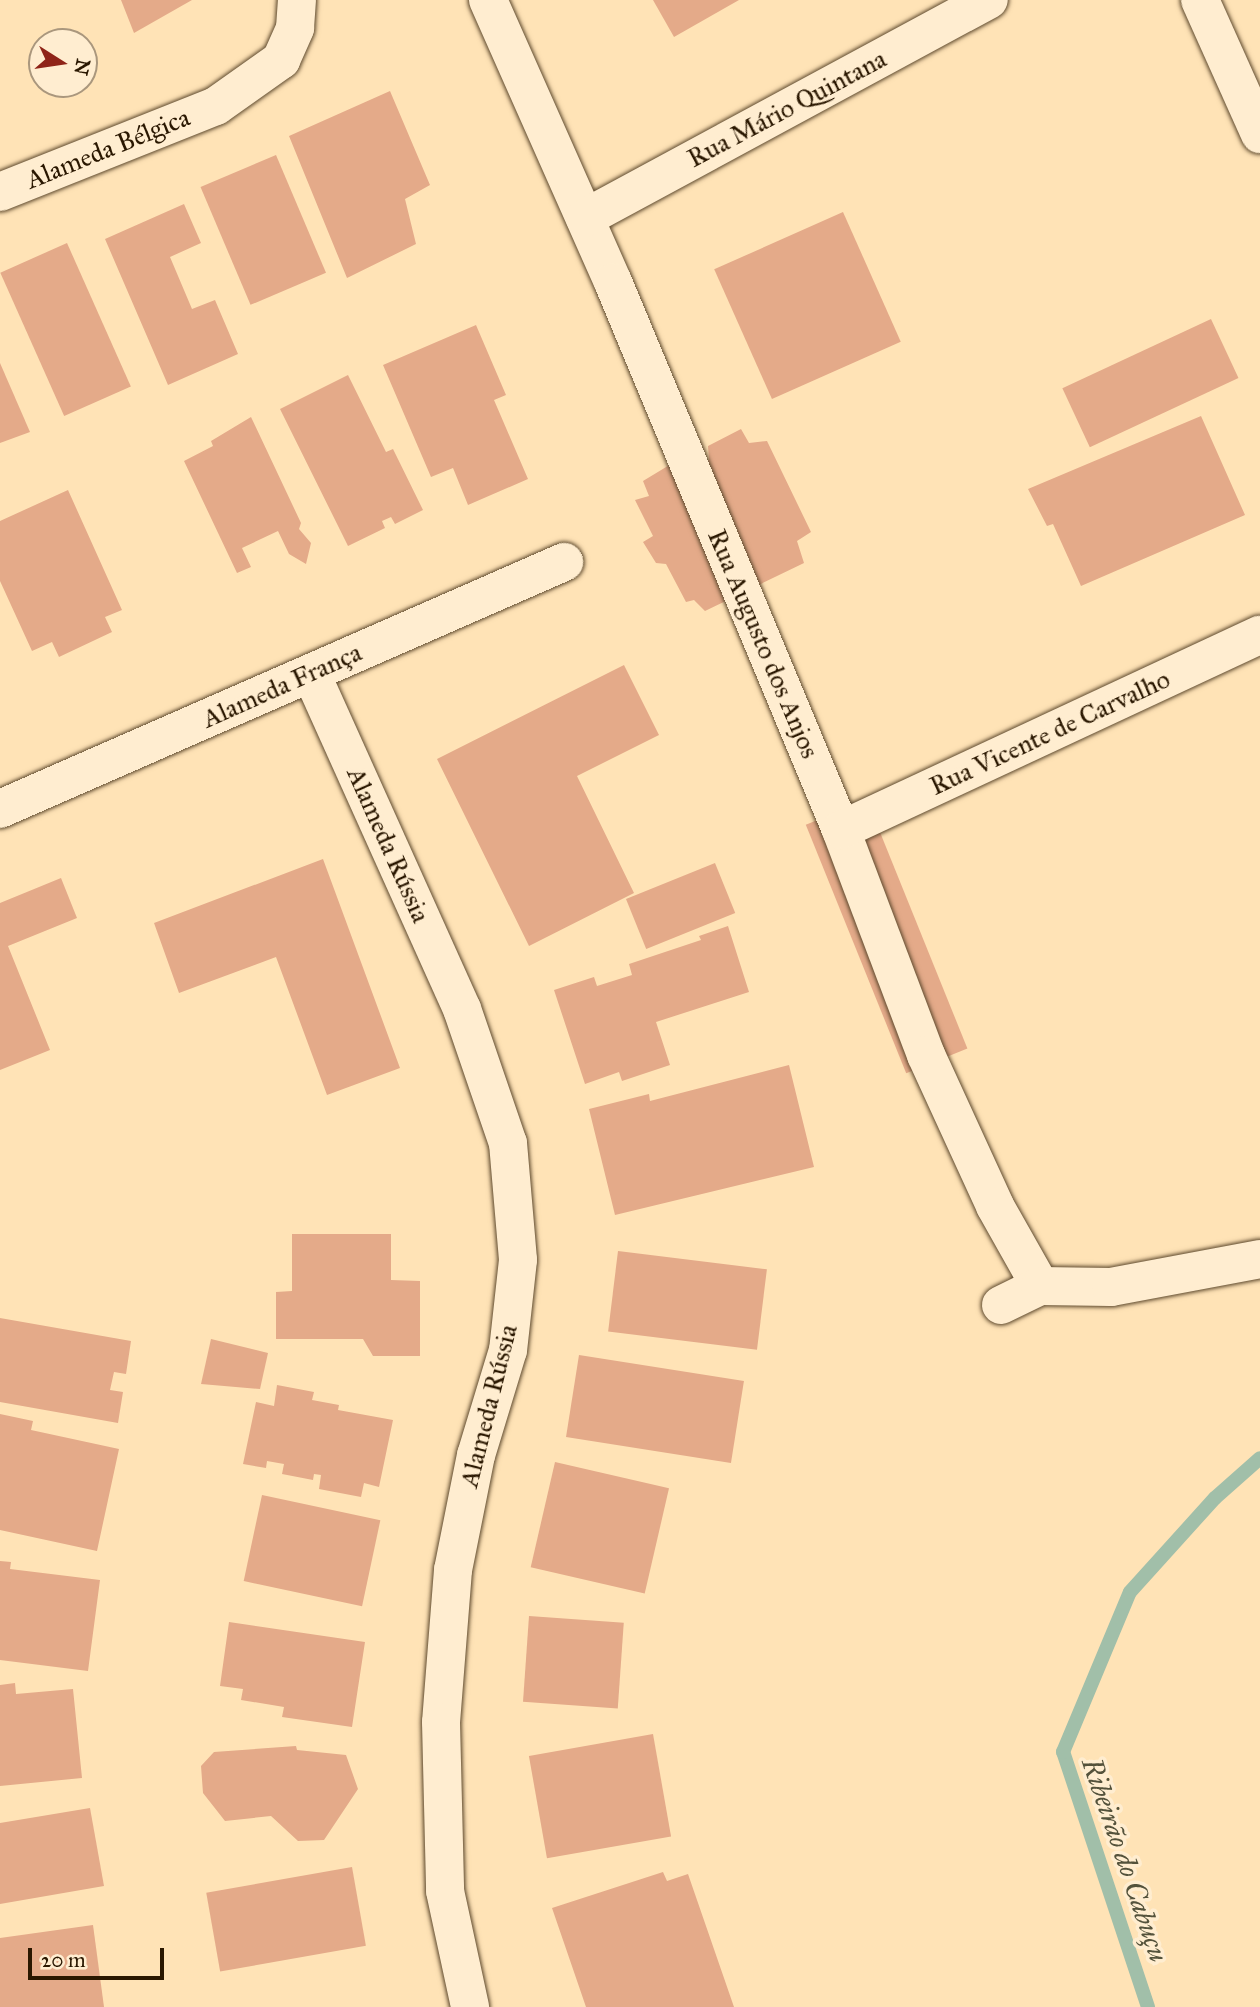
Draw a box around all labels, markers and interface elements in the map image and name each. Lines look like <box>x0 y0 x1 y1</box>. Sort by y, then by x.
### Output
north arrow <box>28 28 98 98</box>
street label: Rua Mário Quintana <box>682 43 892 175</box>
text: N <box>69 57 95 77</box>
street label: Alameda Bélgica <box>22 102 194 196</box>
street label: Rua Augusto dos Anjos <box>701 525 825 763</box>
street label: Alameda França <box>198 637 366 735</box>
street label: Rua Vicente de Carvalho <box>925 664 1175 802</box>
street label: Alameda Rússia <box>340 762 436 928</box>
street label: Alameda Rússia <box>454 1321 524 1491</box>
water label: Ribeirão do Cabuçu <box>1074 1754 1176 1966</box>
scale bar <box>32 1934 168 1978</box>
text: 20 m <box>41 1947 86 1973</box>

